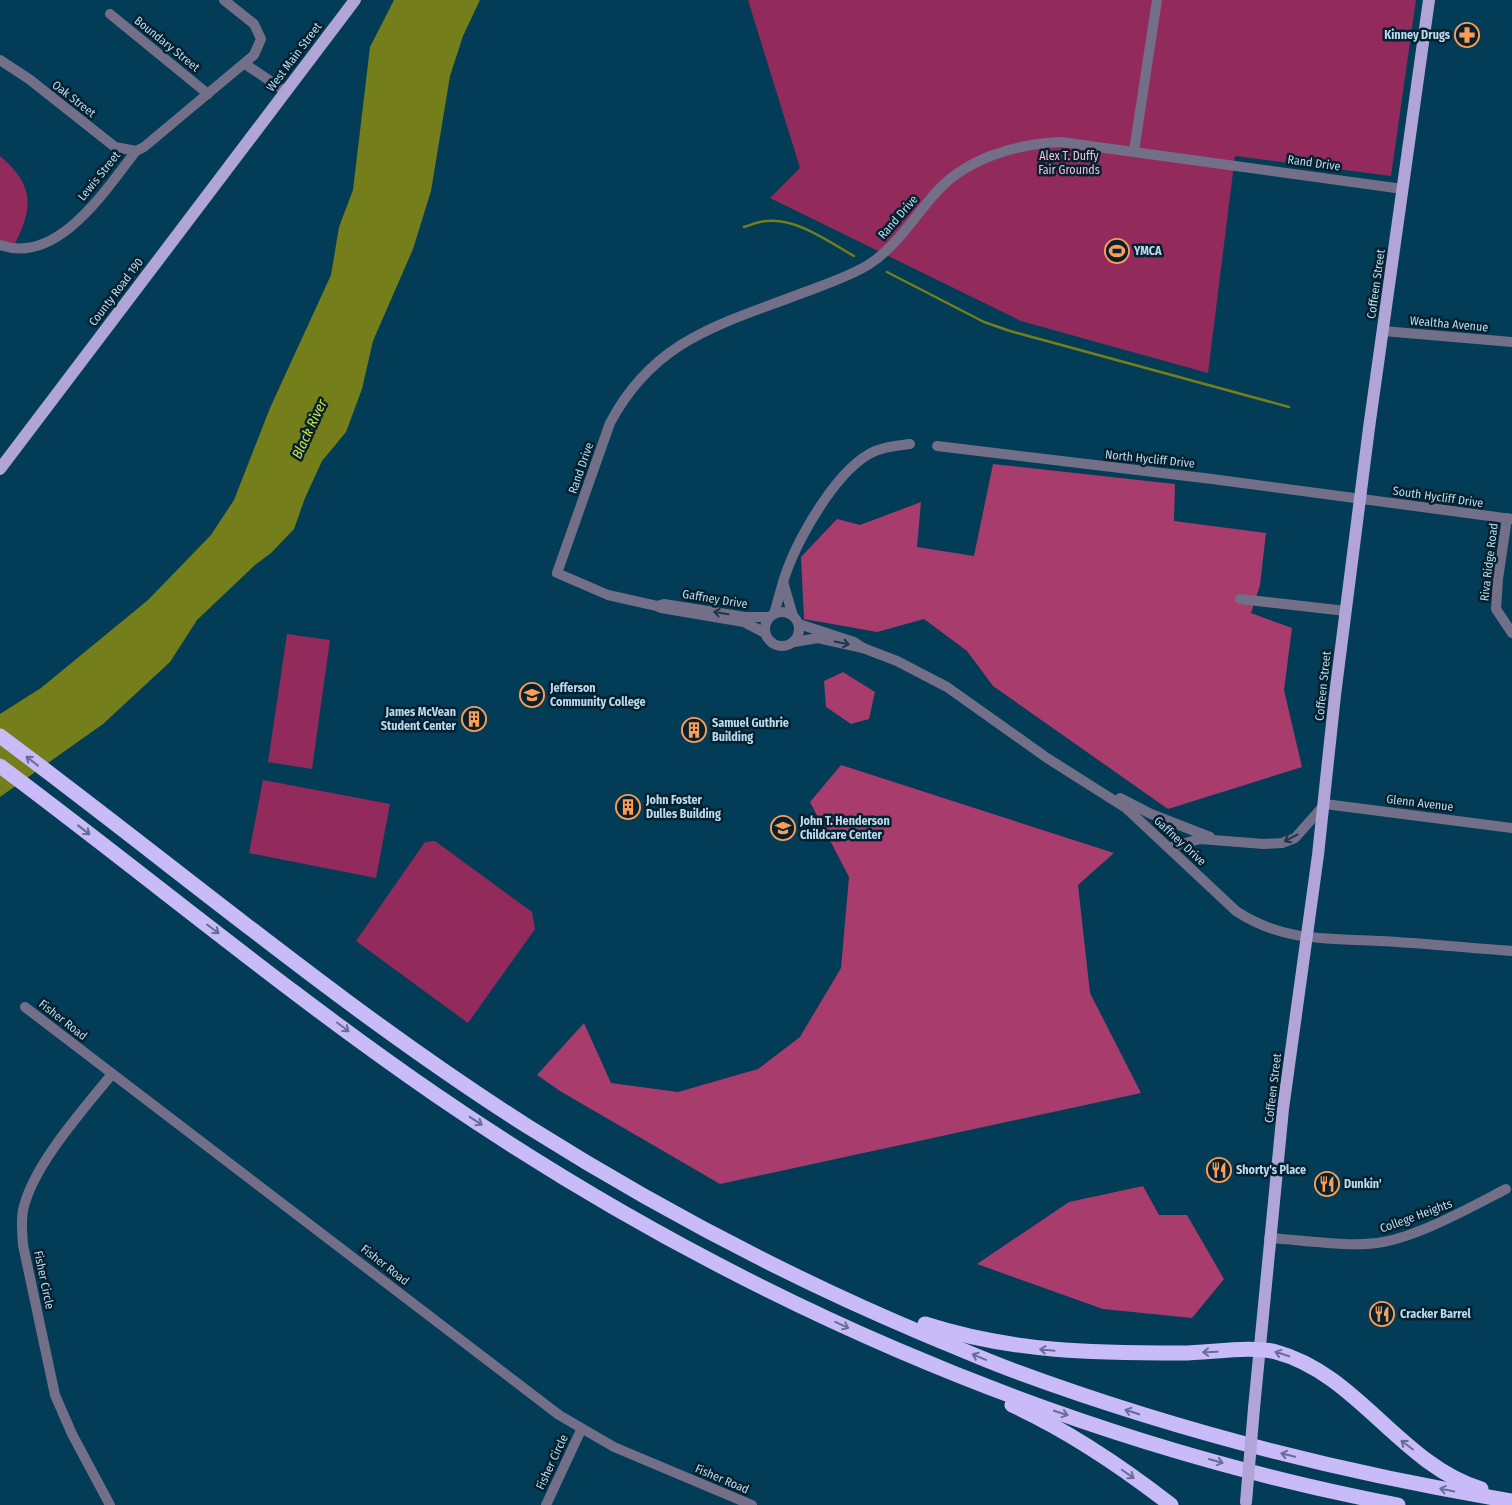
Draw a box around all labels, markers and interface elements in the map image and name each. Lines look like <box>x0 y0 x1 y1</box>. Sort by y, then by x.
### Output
street label: Boundary Street <box>132 13 202 75</box>
street label: West Main Street <box>264 20 325 94</box>
pharmacy icon: Kinney Drugs <box>1454 22 1480 48</box>
place label: Kinney Drugs <box>1384 28 1451 42</box>
street label: Oak Street <box>50 78 99 120</box>
street label: Lewis Street <box>75 148 123 203</box>
park label: Alex T. Duffy Fair Grounds <box>1038 149 1100 177</box>
street label: Rand Drive <box>1287 152 1341 174</box>
street label: Rand Drive <box>875 192 921 242</box>
sports icon: YMCA <box>1104 238 1130 264</box>
place label: YMCA <box>1133 244 1162 258</box>
street label: Coffeen Street <box>1364 248 1388 320</box>
street label: County Road 190 <box>86 255 146 329</box>
street label: Wealtha Avenue <box>1409 314 1489 334</box>
water label: Black River <box>288 396 331 462</box>
street label: Rand Drive <box>566 440 596 495</box>
street label: North Hycliff Drive <box>1104 447 1196 471</box>
street label: South Hycliff Drive <box>1392 484 1484 510</box>
street label: Riva Ridge Road <box>1477 522 1501 602</box>
street label: Gaffney Drive <box>681 587 749 611</box>
one-way arrow <box>714 608 730 618</box>
one-way arrow <box>834 639 850 648</box>
street label: Coffeen Street <box>1312 650 1334 721</box>
place label: Jefferson Community College <box>549 681 646 709</box>
school or university icon: Jefferson Community College <box>519 682 545 708</box>
place label: James McVean Student Center <box>381 705 457 733</box>
building icon: James McVean Student Center <box>461 706 487 732</box>
place label: Samuel Guthrie Building <box>712 716 789 744</box>
building icon: Samuel Guthrie Building <box>681 717 707 743</box>
one-way arrow <box>26 755 39 766</box>
street label: Glenn Avenue <box>1386 792 1454 814</box>
place label: John Foster Dulles Building <box>645 793 721 821</box>
building icon: John Foster Dulles Building <box>615 794 641 820</box>
street label: Gaffney Drive <box>1151 813 1209 869</box>
place label: John T. Henderson Childcare Center <box>799 814 890 842</box>
school or university icon: John T. Henderson Childcare Center <box>770 815 796 841</box>
one-way arrow <box>77 825 91 835</box>
one-way arrow <box>1284 834 1299 844</box>
one-way arrow <box>206 924 220 934</box>
street label: Fisher Road <box>36 997 90 1043</box>
one-way arrow <box>336 1022 350 1032</box>
street label: Coffeen Street <box>1262 1052 1284 1124</box>
one-way arrow <box>468 1116 482 1126</box>
restaurant icon: Shorty's Place <box>1206 1157 1232 1183</box>
place label: Shorty's Place <box>1236 1163 1306 1177</box>
restaurant icon: Dunkin' <box>1314 1171 1340 1197</box>
place label: Dunkin' <box>1344 1177 1382 1191</box>
street label: College Heights <box>1378 1196 1454 1236</box>
street label: Fisher Road <box>358 1242 412 1288</box>
street label: Fisher Circle <box>31 1249 57 1311</box>
restaurant icon: Cracker Barrel <box>1369 1301 1395 1327</box>
place label: Cracker Barrel <box>1400 1307 1472 1321</box>
one-way arrow <box>834 1320 849 1330</box>
one-way arrow <box>1040 1345 1056 1355</box>
one-way arrow <box>1202 1348 1218 1357</box>
one-way arrow <box>1275 1349 1290 1358</box>
one-way arrow <box>972 1351 987 1361</box>
one-way arrow <box>1124 1406 1140 1416</box>
one-way arrow <box>1052 1408 1068 1418</box>
street label: Fisher Circle <box>533 1432 571 1492</box>
one-way arrow <box>1400 1440 1414 1450</box>
one-way arrow <box>1281 1450 1297 1459</box>
one-way arrow <box>1207 1456 1223 1466</box>
street label: Fisher Road <box>693 1461 751 1497</box>
one-way arrow <box>1121 1469 1135 1479</box>
one-way arrow <box>1439 1485 1455 1495</box>

